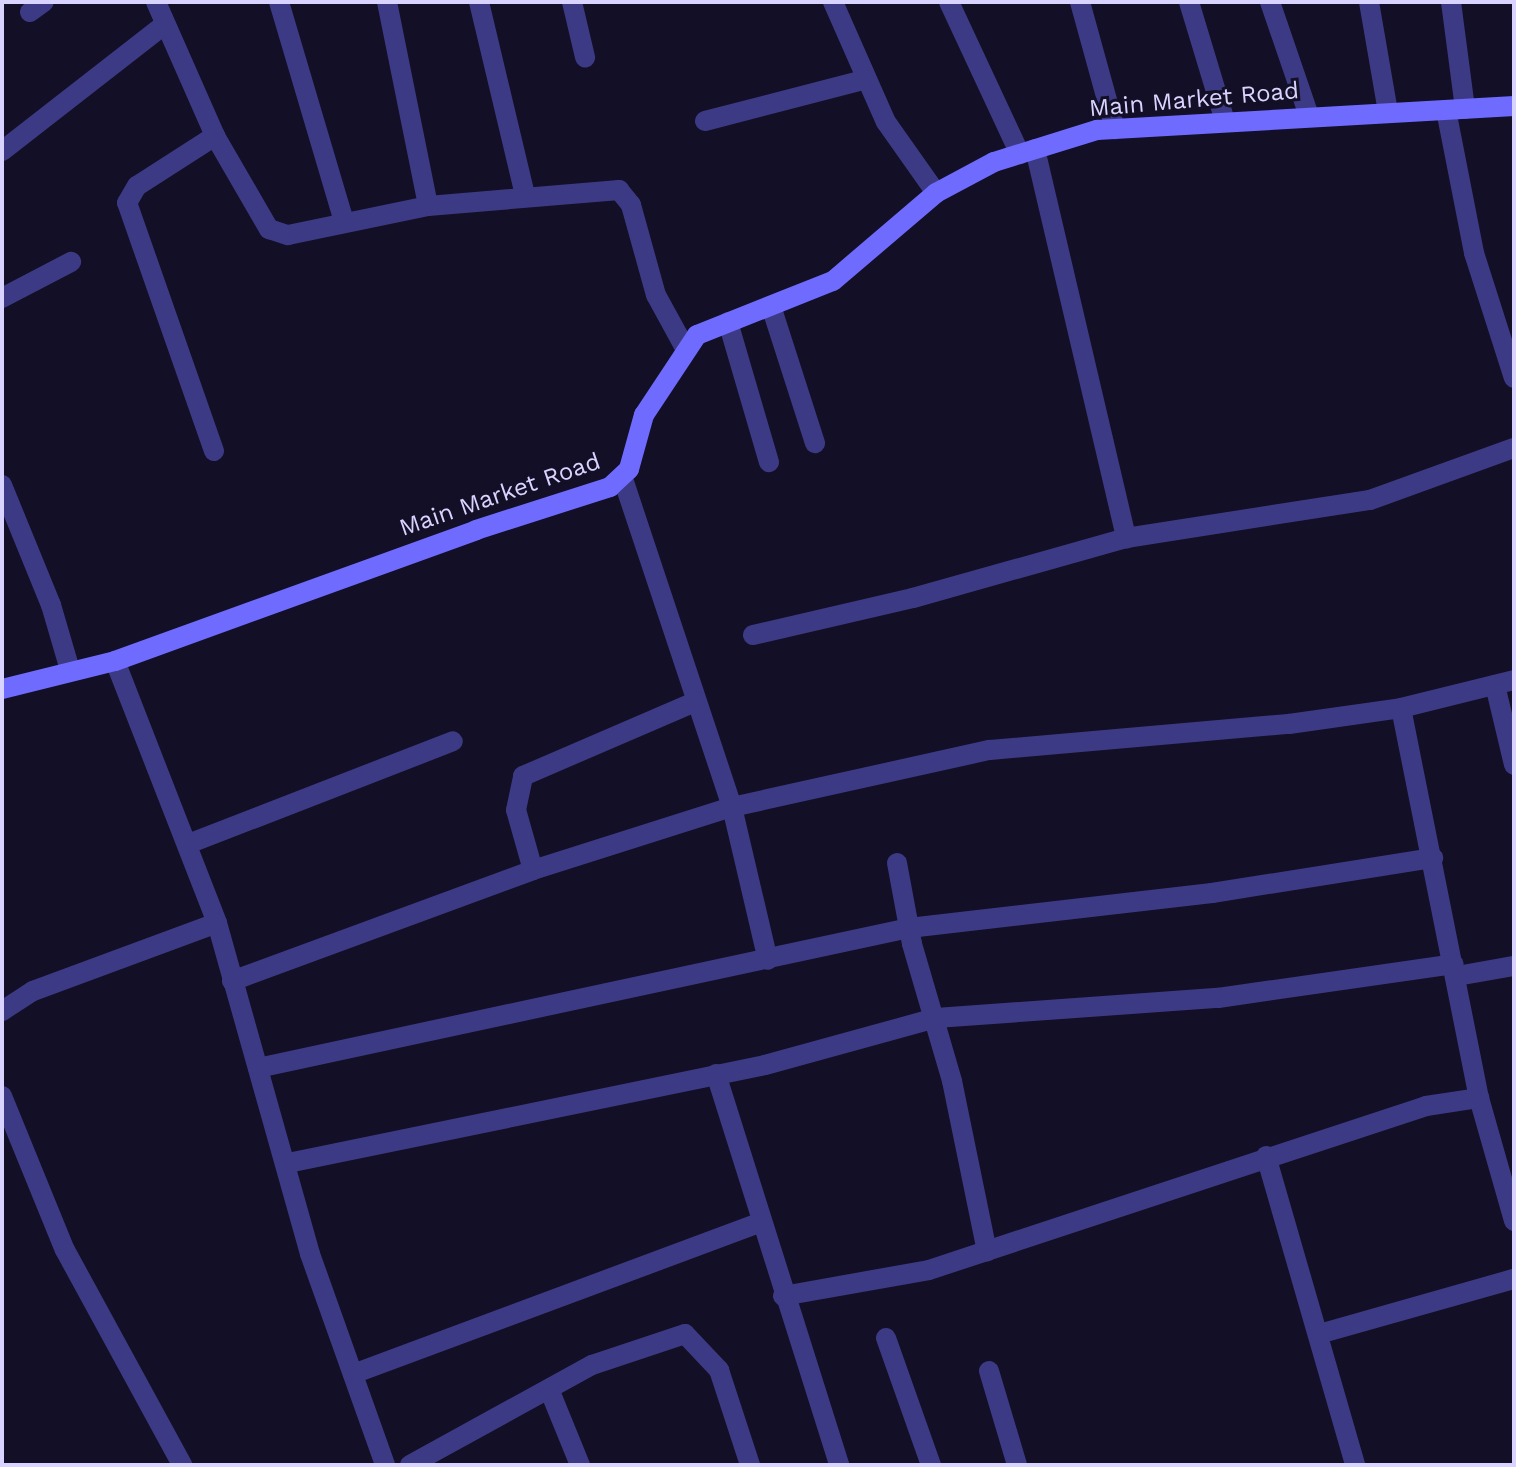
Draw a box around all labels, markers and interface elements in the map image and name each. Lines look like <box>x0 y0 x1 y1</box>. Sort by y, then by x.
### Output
street label: Main Market Road <box>1088 76 1300 124</box>
street label: Main Market Road <box>396 447 604 543</box>

